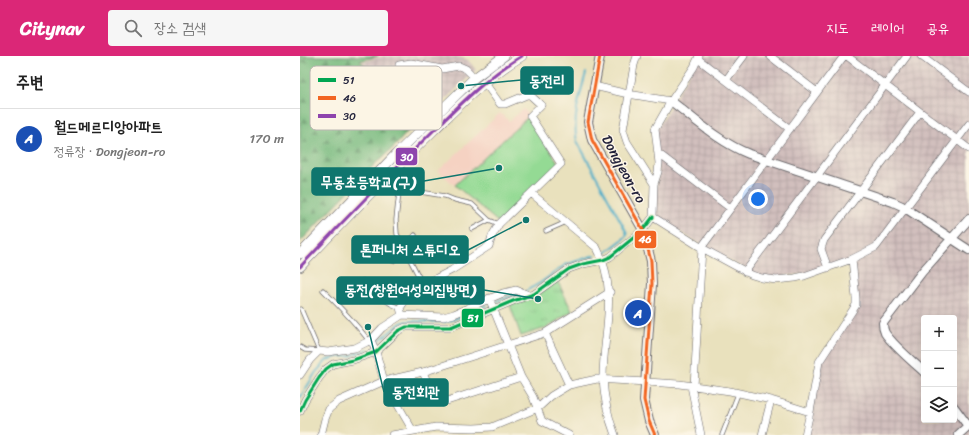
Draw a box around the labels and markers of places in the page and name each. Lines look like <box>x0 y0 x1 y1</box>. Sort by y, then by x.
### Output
callout: 동전리 <box>521 67 573 94</box>
callout: 무동초등학교(구) <box>312 168 424 195</box>
callout: 톤퍼니처 스튜디오 <box>352 236 468 263</box>
callout: 동전(창원여성의집방면) <box>337 277 484 304</box>
pin: A <box>625 298 651 328</box>
callout: 동전회관 <box>384 379 448 406</box>

